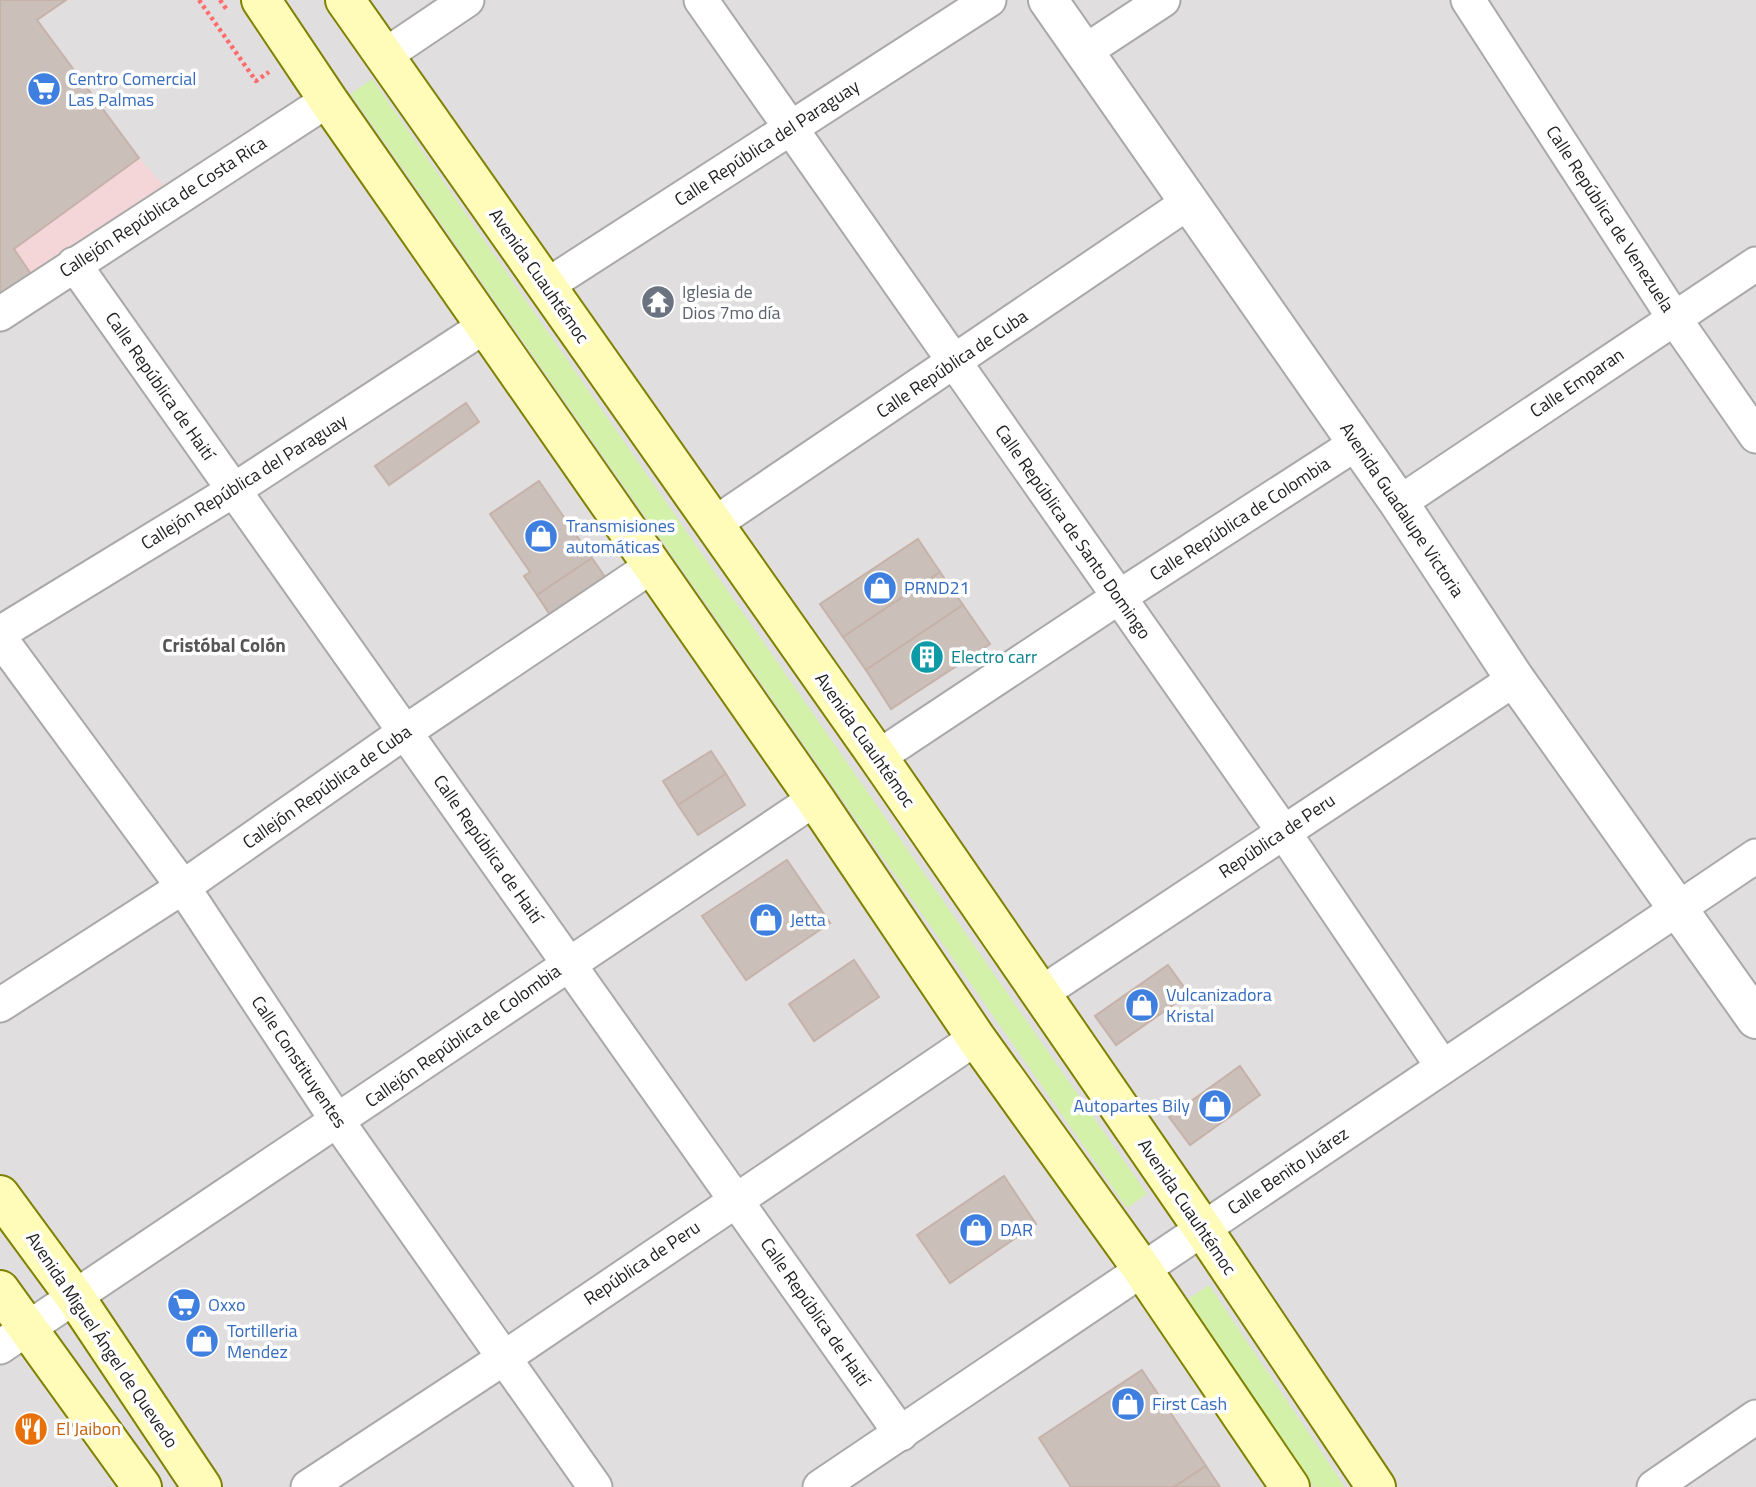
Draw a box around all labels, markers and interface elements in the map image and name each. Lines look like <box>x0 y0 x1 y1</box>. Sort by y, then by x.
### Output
place label: Centro Comercial Las Palmas <box>68 65 196 113</box>
supermarket icon: Centro Comercial Las Palmas <box>25 70 63 108</box>
street label: Calle República del Paraguay <box>669 72 865 213</box>
street label: Calle República de Venezuela <box>1540 120 1681 317</box>
street label: Callejón República de Costa Rica <box>54 129 272 284</box>
street label: Avenida Cuauhtémoc <box>483 203 596 349</box>
place label: Iglesia de Dios 7mo día <box>682 278 780 326</box>
temple icon: Iglesia de Dios 7mo día <box>639 283 677 321</box>
street label: Calle República de Cuba <box>870 303 1033 425</box>
street label: Calle República de Haití <box>99 306 223 467</box>
street label: Calle Emparan <box>1524 341 1629 424</box>
street label: Callejón República del Paraguay <box>135 407 352 556</box>
street label: Avenida Guadalupe Victoria <box>1334 417 1471 603</box>
street label: Calle República de Santo Domingo <box>989 419 1158 645</box>
street label: Calle República de Colombia <box>1144 450 1335 587</box>
place label: Transmisiones automáticas <box>566 512 675 560</box>
shop icon: Transmisiones automáticas <box>522 517 560 555</box>
shop icon: PRND21 <box>861 569 899 607</box>
place label: PRND21 <box>904 574 970 601</box>
district label: Cristóbal Colón <box>162 630 286 659</box>
building icon: Electro carr <box>908 638 946 676</box>
place label: Electro carr <box>951 643 1037 670</box>
street label: Avenida Cuauhtémoc <box>809 667 922 813</box>
street label: Callejón República de Cuba <box>237 718 417 855</box>
street label: Calle República de Haití <box>427 769 551 930</box>
street label: República de Peru <box>1213 787 1340 885</box>
shop icon: Jetta <box>747 901 785 939</box>
place label: Jetta <box>790 906 826 933</box>
street label: Callejón República de Colombia <box>359 958 566 1114</box>
place label: Vulcanizadora Kristal <box>1166 981 1272 1029</box>
shop icon: Vulcanizadora Kristal <box>1123 986 1161 1024</box>
street label: Calle Constituyentes <box>245 990 354 1133</box>
shop icon: Autopartes Bily <box>1196 1087 1234 1125</box>
place label: Autopartes Bily <box>1074 1092 1190 1119</box>
street label: Calle Benito Juárez <box>1222 1120 1354 1221</box>
street label: Avenida Cuauhtémoc <box>1132 1133 1243 1280</box>
shop icon: DAR <box>957 1211 995 1249</box>
street label: República de Peru <box>578 1214 705 1312</box>
place label: DAR <box>1000 1216 1033 1243</box>
street label: Avenida Miguel Ángel de Quevedo <box>20 1226 185 1453</box>
street label: Calle República de Haití <box>754 1232 878 1393</box>
supermarket icon: Oxxo <box>165 1286 203 1324</box>
place label: Oxxo <box>208 1291 245 1318</box>
place label: Tortilleria Mendez <box>227 1317 297 1365</box>
shop icon: Tortilleria Mendez <box>183 1322 221 1360</box>
shop icon: First Cash <box>1109 1385 1147 1423</box>
place label: First Cash <box>1152 1390 1227 1417</box>
restaurant icon: El Jaibon <box>12 1410 50 1448</box>
place label: El Jaibon <box>56 1415 121 1442</box>

